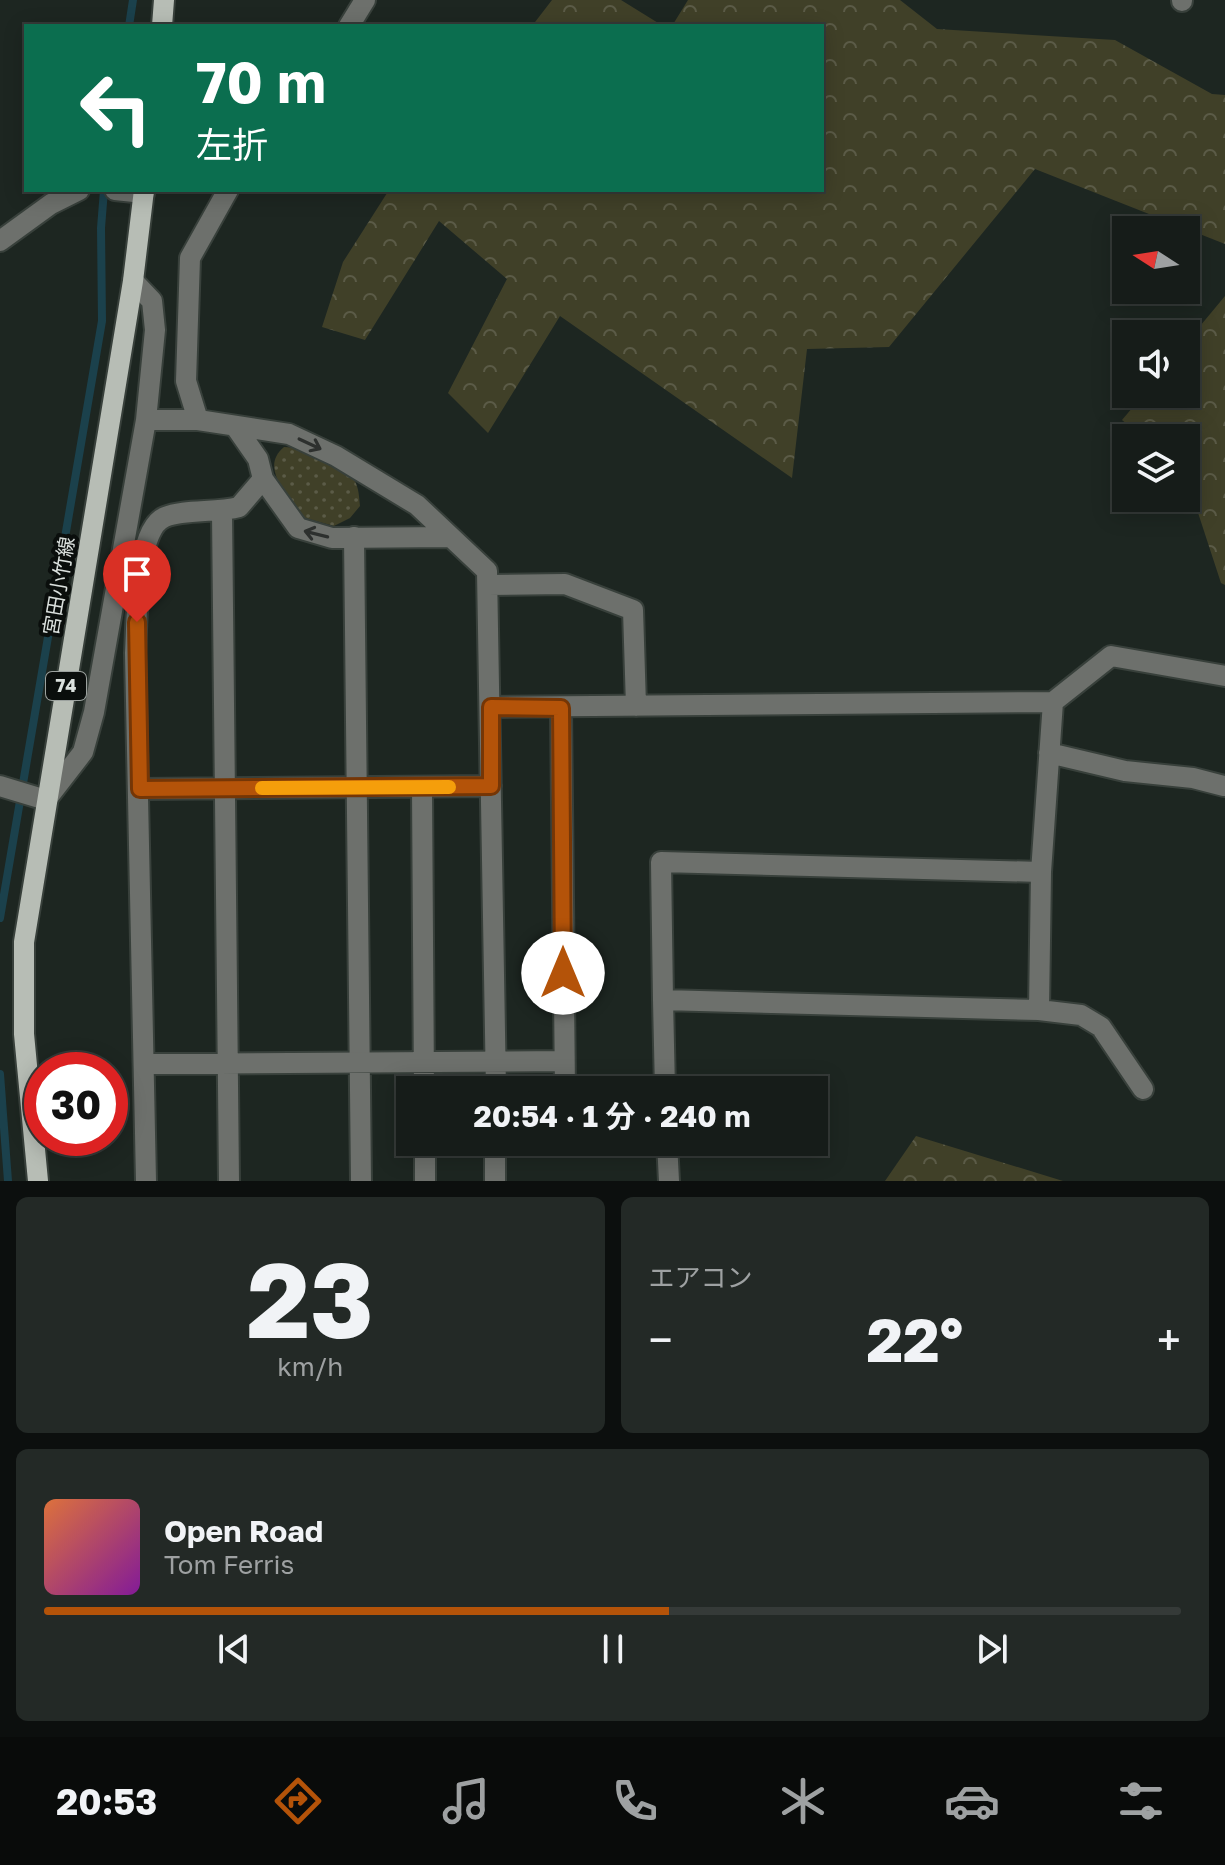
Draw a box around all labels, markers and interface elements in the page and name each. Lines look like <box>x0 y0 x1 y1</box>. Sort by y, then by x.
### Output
text: 70 m <box>196 48 326 115</box>
icon: left <box>64 56 168 160</box>
text: 左折 <box>196 123 268 166</box>
north arrow <box>1112 216 1200 304</box>
map controls <box>1112 216 1200 512</box>
button: sound <box>1112 320 1200 408</box>
button: layers <box>1112 424 1200 512</box>
one-way arrow <box>298 437 322 452</box>
one-way arrow <box>304 525 330 540</box>
street label: 宮田小竹線 <box>38 535 79 637</box>
pin <box>103 540 171 622</box>
icon: arrive <box>115 552 159 596</box>
road number: 74 <box>46 672 86 700</box>
position arrow <box>521 931 605 1015</box>
speed limit sign: 30 <box>24 1052 128 1156</box>
text: 20:54 · 1 分 · 240 m <box>474 1098 750 1134</box>
text: 23 <box>247 1236 374 1361</box>
text: エアコン <box>649 1262 753 1293</box>
text: 22° <box>866 1303 963 1375</box>
text: − <box>649 1313 673 1366</box>
text: + <box>1157 1313 1181 1366</box>
text: km/h <box>277 1351 343 1382</box>
text: Open Road <box>164 1513 323 1549</box>
text: Tom Ferris <box>164 1549 294 1580</box>
icon: previous <box>212 1627 256 1671</box>
icon: pause <box>591 1627 635 1671</box>
icon: next <box>970 1627 1014 1671</box>
icon: directions <box>270 1773 326 1829</box>
icon: music <box>438 1773 494 1829</box>
icon: phone <box>607 1773 663 1829</box>
icon: climate <box>775 1773 831 1829</box>
icon: car <box>944 1773 1000 1829</box>
icon: filters <box>1113 1773 1169 1829</box>
text: 20:53 <box>56 1780 157 1823</box>

